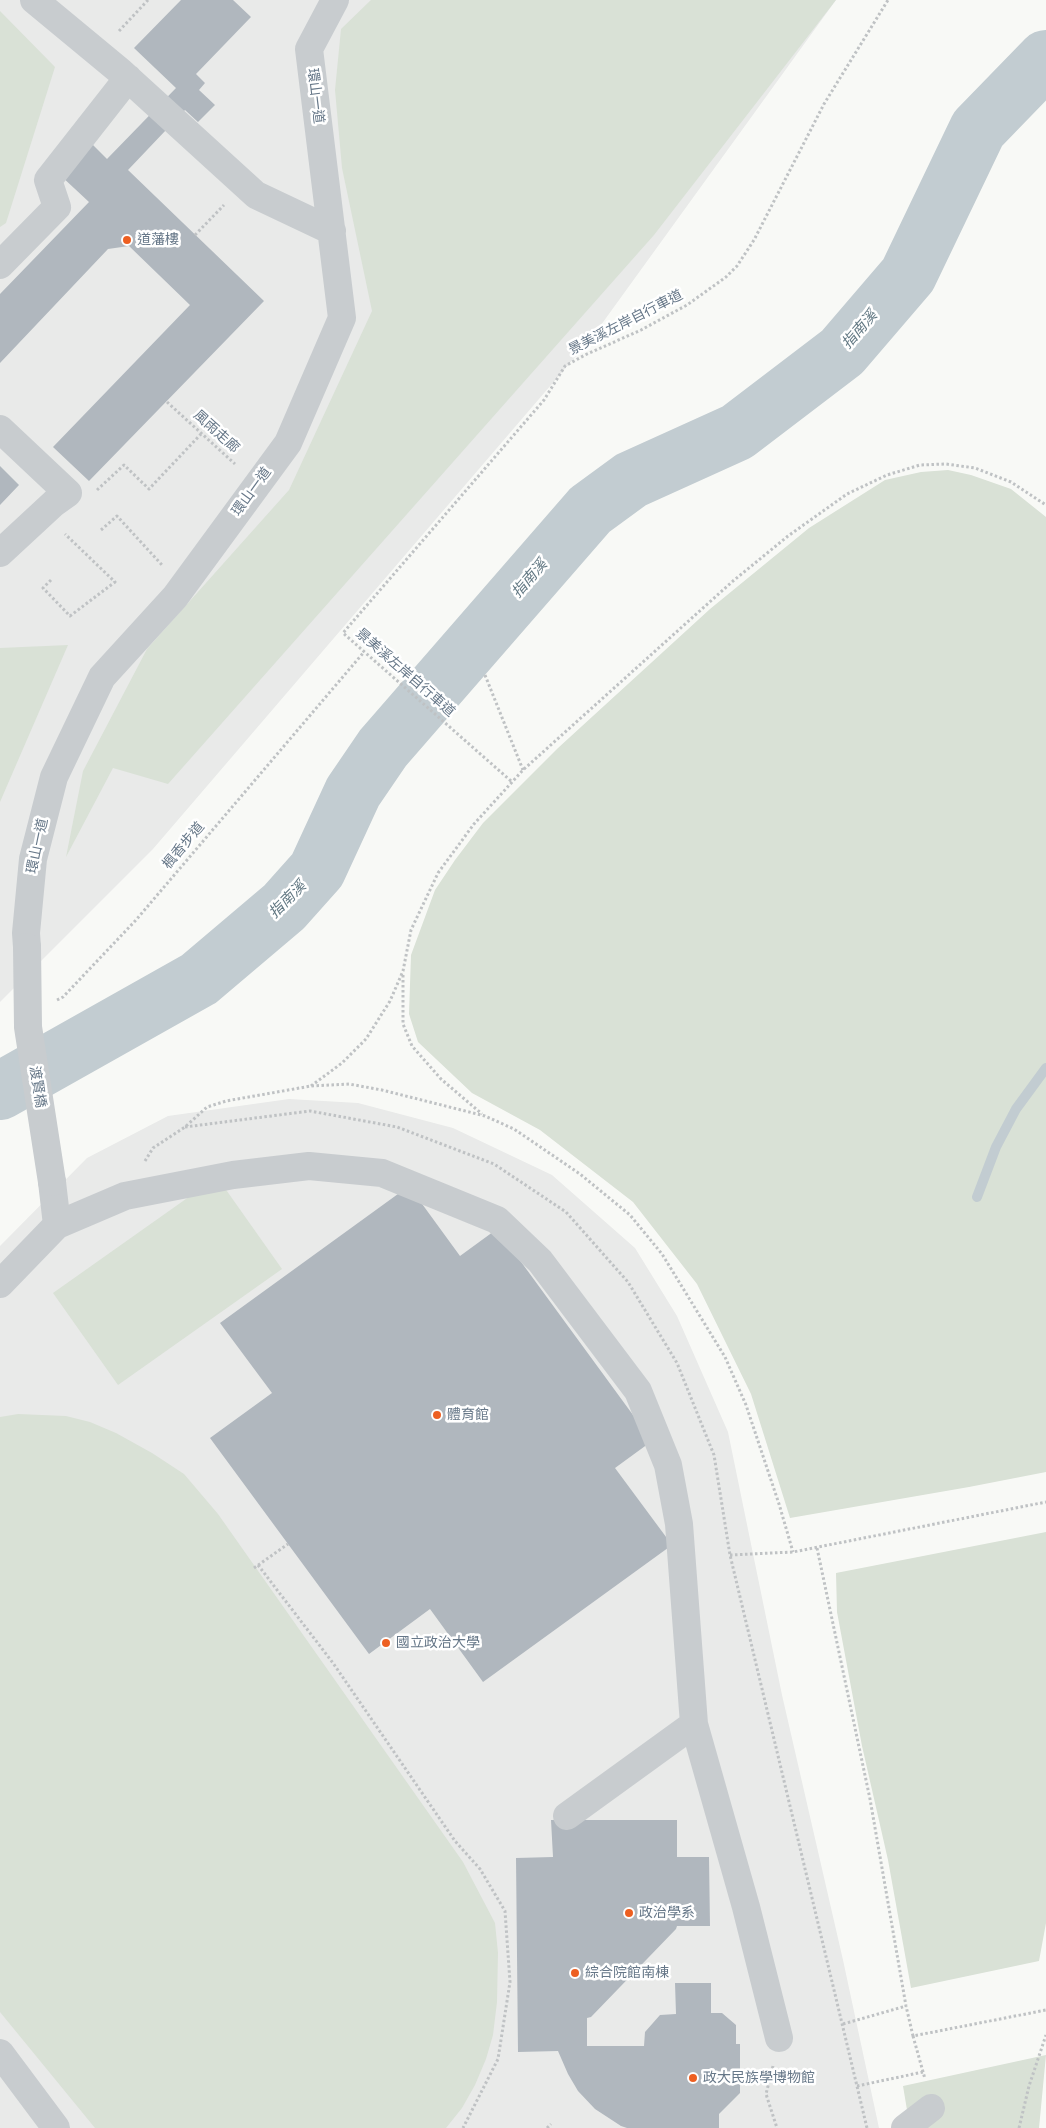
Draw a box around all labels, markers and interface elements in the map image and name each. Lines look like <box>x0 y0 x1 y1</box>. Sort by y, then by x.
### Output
street label: 環山一道 <box>303 67 327 125</box>
place label: 道藩樓 <box>137 232 179 248</box>
marker: 道藩樓 <box>121 234 133 246</box>
street label: 景美溪左岸自行車道 <box>566 287 686 359</box>
water label: 指南溪 <box>838 307 882 353</box>
street label: 風雨走廊 <box>190 407 242 457</box>
street label: 環山一道 <box>229 464 275 520</box>
water label: 指南溪 <box>508 556 552 602</box>
street label: 景美溪左岸自行車道 <box>352 625 458 721</box>
street label: 環山一道 <box>24 817 52 875</box>
street label: 楓香步道 <box>160 819 208 873</box>
water label: 指南溪 <box>266 878 310 922</box>
street label: 渡賢橋 <box>25 1065 49 1109</box>
place label: 體育館 <box>447 1407 489 1423</box>
marker: 體育館 <box>431 1409 443 1421</box>
place label: 國立政治大學 <box>396 1635 480 1651</box>
marker: 國立政治大學 <box>380 1637 392 1649</box>
place label: 政治學系 <box>639 1905 695 1921</box>
marker: 政治學系 <box>623 1907 635 1919</box>
place label: 綜合院館南棟 <box>585 1965 669 1981</box>
marker: 綜合院館南棟 <box>569 1967 581 1979</box>
place label: 政大民族學博物館 <box>703 2070 815 2086</box>
marker: 政大民族學博物館 <box>687 2072 699 2084</box>

